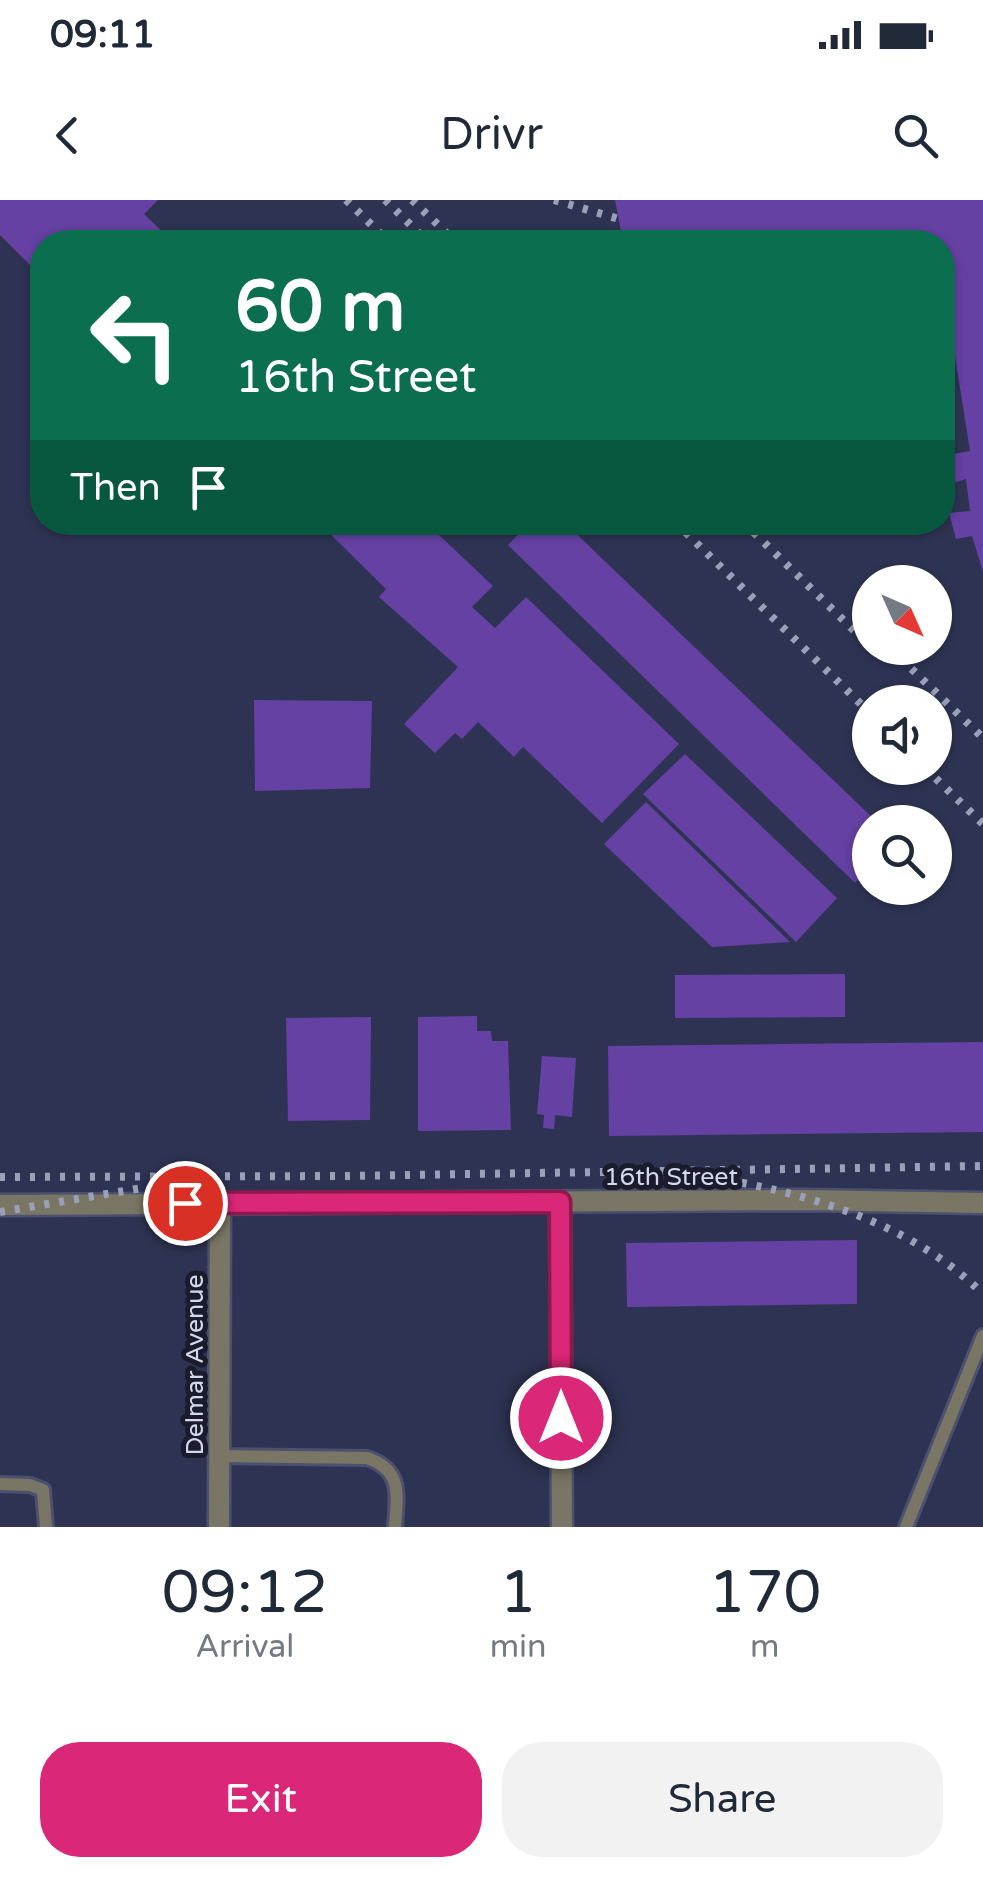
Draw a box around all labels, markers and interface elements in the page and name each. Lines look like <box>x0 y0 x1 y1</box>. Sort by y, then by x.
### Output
text: 09:11 <box>50 12 155 58</box>
icon: back <box>40 108 95 163</box>
text: Drivr <box>440 108 543 162</box>
icon: search <box>888 108 943 163</box>
text: 60 m <box>235 266 405 350</box>
icon: left <box>70 270 200 400</box>
text: 16th Street <box>235 351 476 405</box>
icon: arrive <box>181 460 236 515</box>
text: Then <box>70 465 161 511</box>
north arrow <box>852 565 952 665</box>
map controls <box>852 565 952 905</box>
button: sound <box>852 685 952 785</box>
button: search <box>852 805 952 905</box>
pin <box>143 1161 228 1246</box>
street label: 16th Street <box>604 1162 739 1192</box>
icon: arrive <box>158 1176 213 1231</box>
street label: Delmar Avenue <box>180 1274 210 1456</box>
position arrow <box>509 1366 613 1470</box>
text: 09:12 <box>162 1557 328 1629</box>
text: 1 <box>499 1557 537 1629</box>
text: 170 <box>708 1557 821 1629</box>
text: Arrival <box>195 1628 294 1666</box>
text: min <box>490 1628 547 1666</box>
text: m <box>750 1628 779 1666</box>
button: Exit <box>40 1742 482 1857</box>
button: Share <box>502 1742 943 1857</box>

